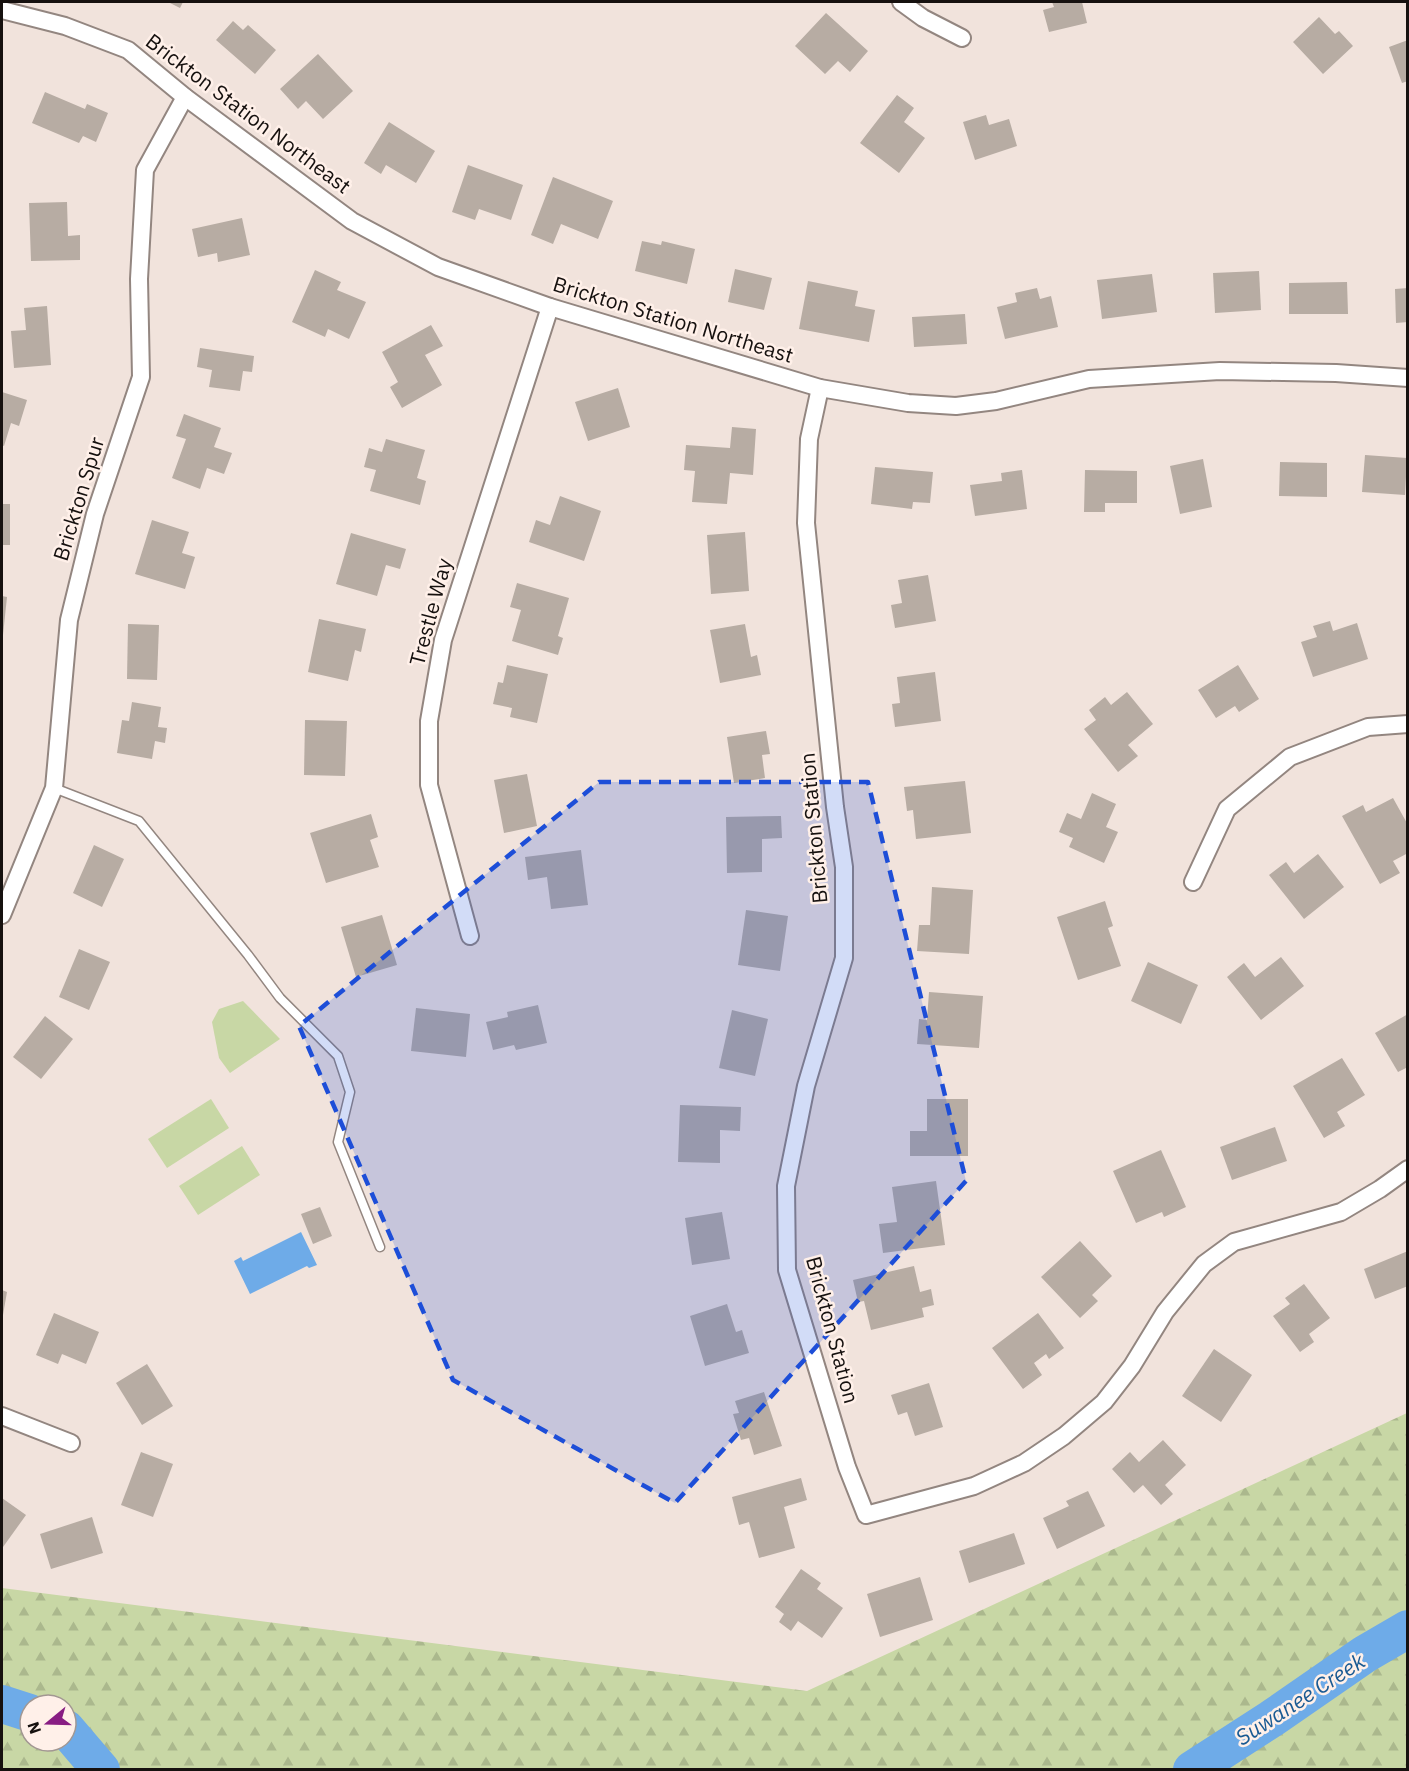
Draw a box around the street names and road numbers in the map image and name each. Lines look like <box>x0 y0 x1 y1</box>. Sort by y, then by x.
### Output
street label: Brickton Station Northeast <box>140 27 357 200</box>
street label: Brickton Station Northeast <box>550 269 797 369</box>
street label: Brickton Spur <box>46 433 110 564</box>
street label: Trestle Way <box>402 555 458 668</box>
street label: Brickton Station <box>792 752 834 905</box>
street label: Brickton Station <box>800 1253 866 1406</box>

